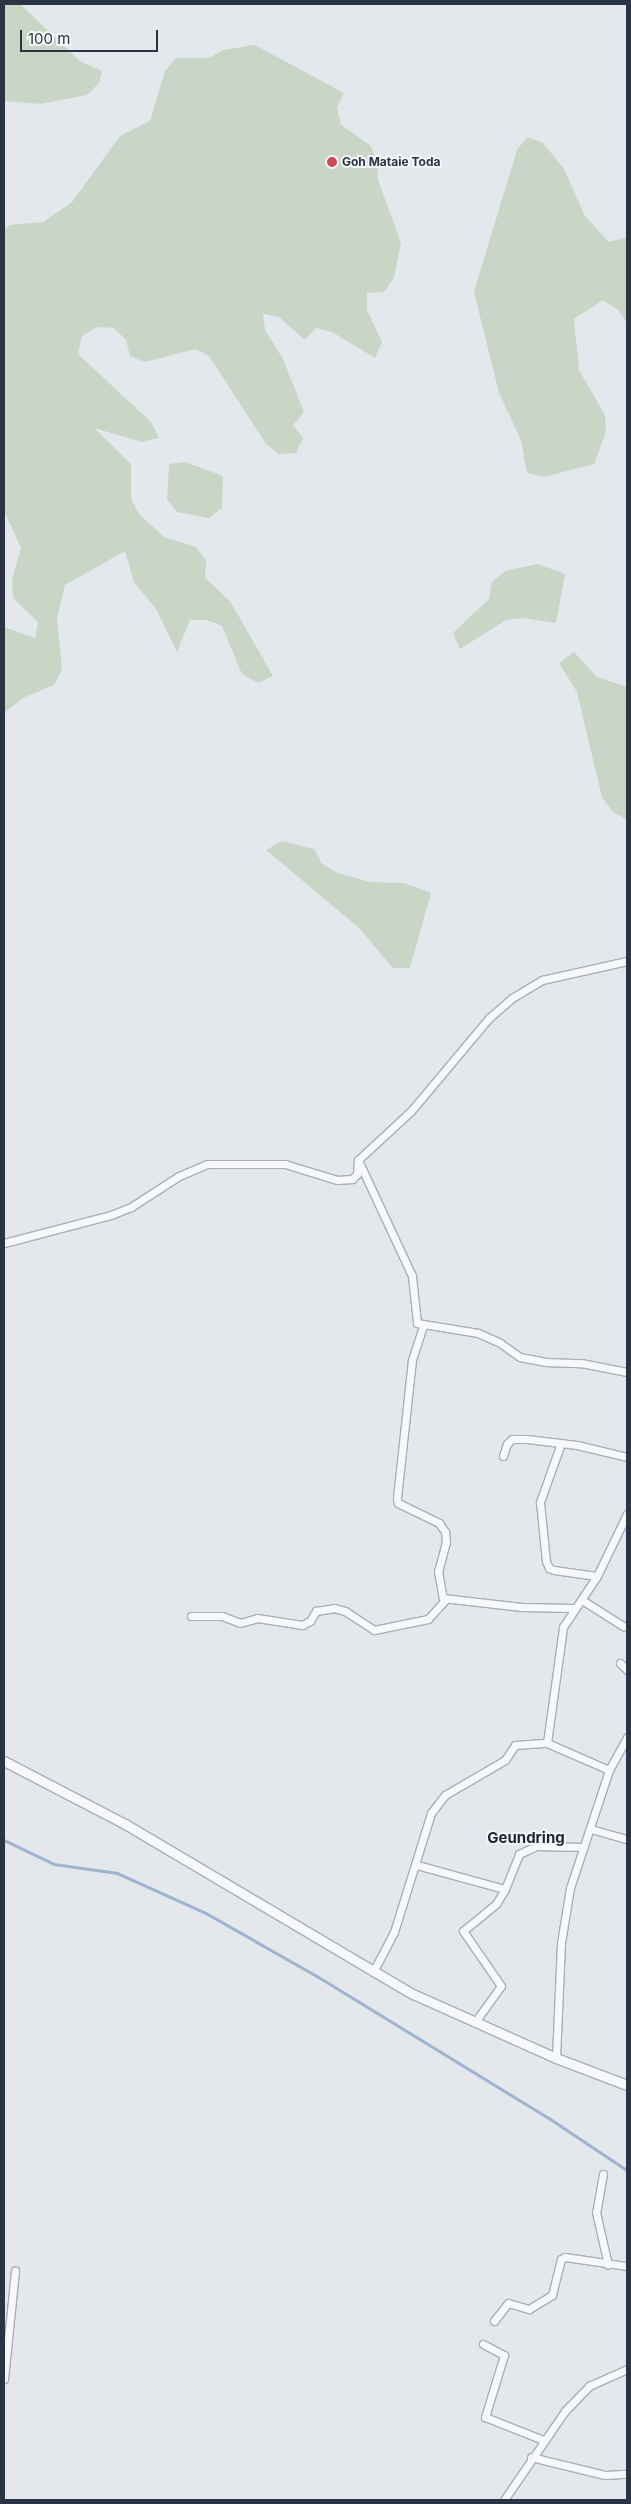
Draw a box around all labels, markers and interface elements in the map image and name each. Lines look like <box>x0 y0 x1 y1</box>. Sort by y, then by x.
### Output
scale bar <box>22 20 160 52</box>
text: 100 m <box>28 29 70 48</box>
place label: Goh Mataie Toda <box>342 155 440 169</box>
marker: Goh Mataie Toda <box>326 156 338 168</box>
district label: Geundring <box>487 1829 565 1847</box>

